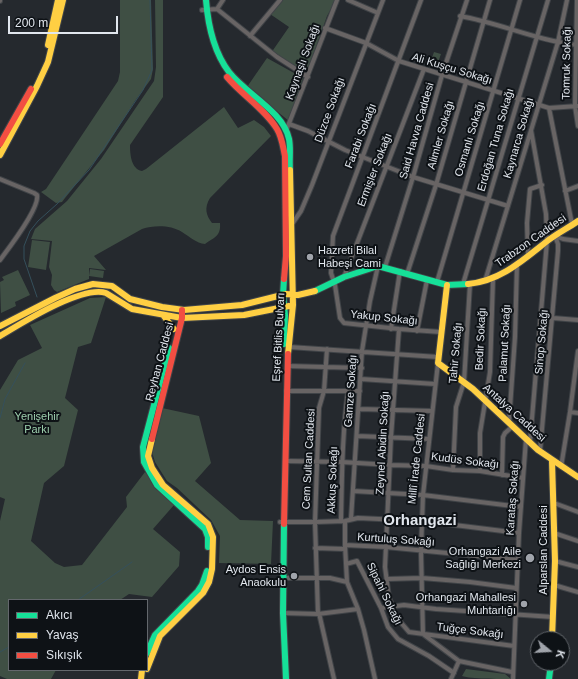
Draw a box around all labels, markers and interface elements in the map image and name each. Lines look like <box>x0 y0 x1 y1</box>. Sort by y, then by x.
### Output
scale bar <box>10 8 120 34</box>
text: 200 m <box>15 16 48 30</box>
street label: Kaynaşlı Sokağı <box>283 22 323 102</box>
street label: Tomruk Sokağı <box>560 26 574 100</box>
street label: Ali Kuşçu Sokağı <box>410 51 494 87</box>
street label: Düzce Sokağı <box>312 76 348 144</box>
street label: Said Havva Caddesi <box>397 81 437 181</box>
street label: Erdoğan Tuna Sokağı <box>475 87 517 193</box>
street label: Kaynarca Sokağı <box>501 96 537 180</box>
street label: Alimler Sokağı <box>425 99 457 171</box>
street label: Osmanlı Sokağı <box>452 100 488 178</box>
street label: Farabi Sokağı <box>343 102 379 170</box>
street label: Ermişler Sokağı <box>355 131 395 209</box>
street label: Trabzon Caddesi <box>493 212 569 270</box>
place label: Hazreti Bilal Habeşi Cami <box>318 244 381 270</box>
marker: Hazreti Bilal Habeşi Cami <box>305 252 315 262</box>
street label: Eşref Bitlis Bulvarı <box>270 292 288 382</box>
street label: Palamut Sokağı <box>496 304 514 382</box>
street label: Bedir Sokağı <box>473 307 489 371</box>
street label: Yakup Sokağı <box>350 308 418 328</box>
street label: Sinop Sokağı <box>533 309 551 375</box>
street label: Reyhan Caddesi <box>143 321 177 403</box>
street label: Tahir Sokağı <box>447 322 465 384</box>
street label: Gamze Sokağı <box>342 354 360 428</box>
street label: Antalya Caddesi <box>480 381 548 445</box>
street label: Zeynel Abidin Sokağı <box>374 391 392 495</box>
street label: Cem Sultan Caddesi <box>300 408 318 510</box>
park label: Yenişehir Parkı <box>15 410 59 436</box>
street label: Millî İrade Caddesi <box>406 413 428 505</box>
street label: Akkuş Sokağı <box>325 446 341 514</box>
street label: Kudüs Sokağı <box>430 450 500 472</box>
street label: Karataş Sokağı <box>504 460 522 536</box>
street label: Alparslan Caddesi <box>537 505 551 595</box>
district label: Orhangazi <box>383 512 457 530</box>
street label: Kurtuluş Sokağı <box>357 531 435 549</box>
place label: Orhangazi Aile Sağlığı Merkezi <box>445 545 521 571</box>
marker: Orhangazi Aile Sağlığı Merkezi <box>524 552 536 564</box>
street label: Sipahi Sokağı <box>363 561 405 627</box>
place label: Aydos Ensis Anaokulu <box>226 563 286 589</box>
marker: Aydos Ensis Anaokulu <box>289 571 299 581</box>
place label: Orhangazi Mahallesi Muhtarlığı <box>416 591 516 617</box>
legend <box>8 599 148 671</box>
marker: Orhangazi Mahallesi Muhtarlığı <box>519 599 529 609</box>
text: Akıcı <box>46 608 73 622</box>
street label: Tuğçe Sokağı <box>436 620 504 642</box>
text: Yavaş <box>46 628 78 642</box>
north arrow <box>530 631 570 671</box>
text: Sıkışık <box>46 648 82 662</box>
text: K <box>554 649 567 660</box>

